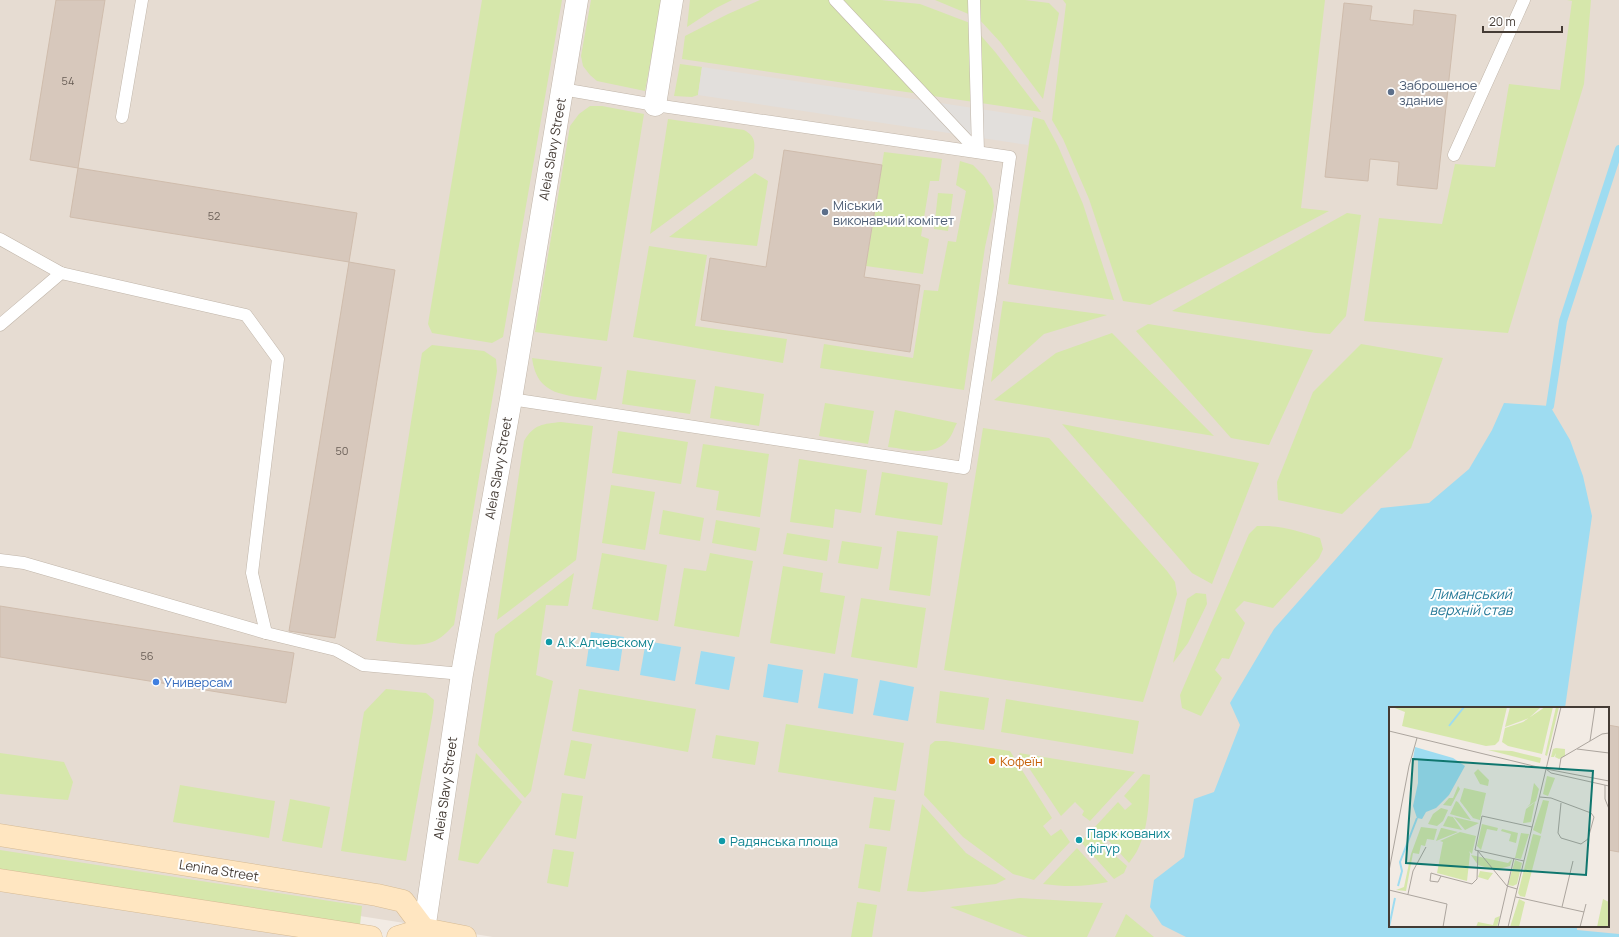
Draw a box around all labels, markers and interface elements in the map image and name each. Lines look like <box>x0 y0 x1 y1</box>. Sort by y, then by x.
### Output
scale bar <box>1483 8 1562 34</box>
text: 20 m <box>1489 13 1516 30</box>
house number: 54 <box>62 73 74 88</box>
place label: Заброшеное здание <box>1399 76 1478 109</box>
marker: Заброшеное здание <box>1386 87 1396 97</box>
street label: Aleia Slavy Street <box>534 96 570 202</box>
place label: Міський виконавчий комітет <box>833 196 955 229</box>
marker: Міський виконавчий комітет <box>820 207 830 217</box>
house number: 52 <box>208 208 220 223</box>
street label: Aleia Slavy Street <box>480 415 516 521</box>
house number: 50 <box>335 443 349 458</box>
water label: Лиманський верхній став <box>1429 584 1514 619</box>
place label: А.К.Алчевскому <box>557 633 654 651</box>
marker: А.К.Алчевскому <box>544 637 554 647</box>
house number: 56 <box>140 648 154 663</box>
place label: Универсам <box>164 673 233 691</box>
marker: Универсам <box>151 677 161 687</box>
inset map <box>1389 707 1609 927</box>
street label: Aleia Slavy Street <box>429 735 461 841</box>
place label: Кофеїн <box>1000 752 1043 770</box>
marker: Кофеїн <box>987 756 997 766</box>
place label: Парк кованих фігур <box>1087 824 1170 857</box>
place label: Радянська площа <box>730 832 838 850</box>
marker: Парк кованих фігур <box>1074 835 1084 845</box>
marker: Радянська площа <box>717 836 727 846</box>
street label: Lenina Street <box>178 855 260 885</box>

